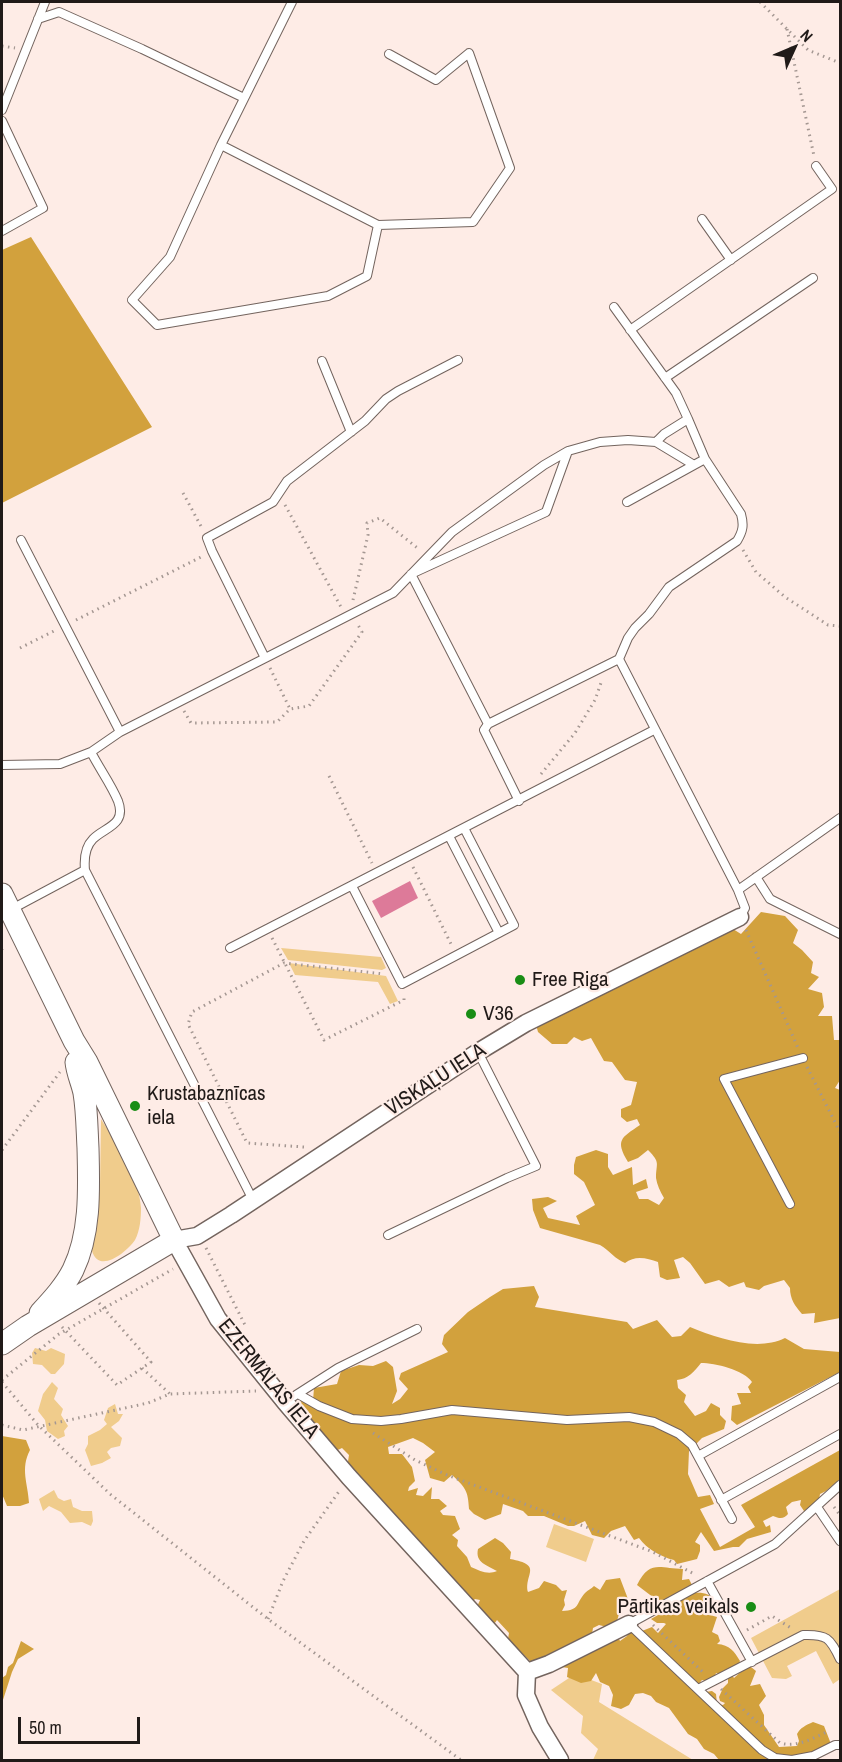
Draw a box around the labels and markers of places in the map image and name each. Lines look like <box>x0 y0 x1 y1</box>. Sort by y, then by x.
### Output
place label: Free Riga <box>532 967 609 993</box>
marker: Free Riga <box>513 973 527 987</box>
place label: V36 <box>483 1001 514 1027</box>
marker: V36 <box>464 1007 478 1021</box>
place label: Krustabaznīcas iela <box>147 1081 266 1131</box>
marker: Krustabaznīcas iela <box>128 1099 142 1113</box>
place label: Pārtikas veikals <box>617 1594 739 1620</box>
marker: Pārtikas veikals <box>744 1600 758 1614</box>

